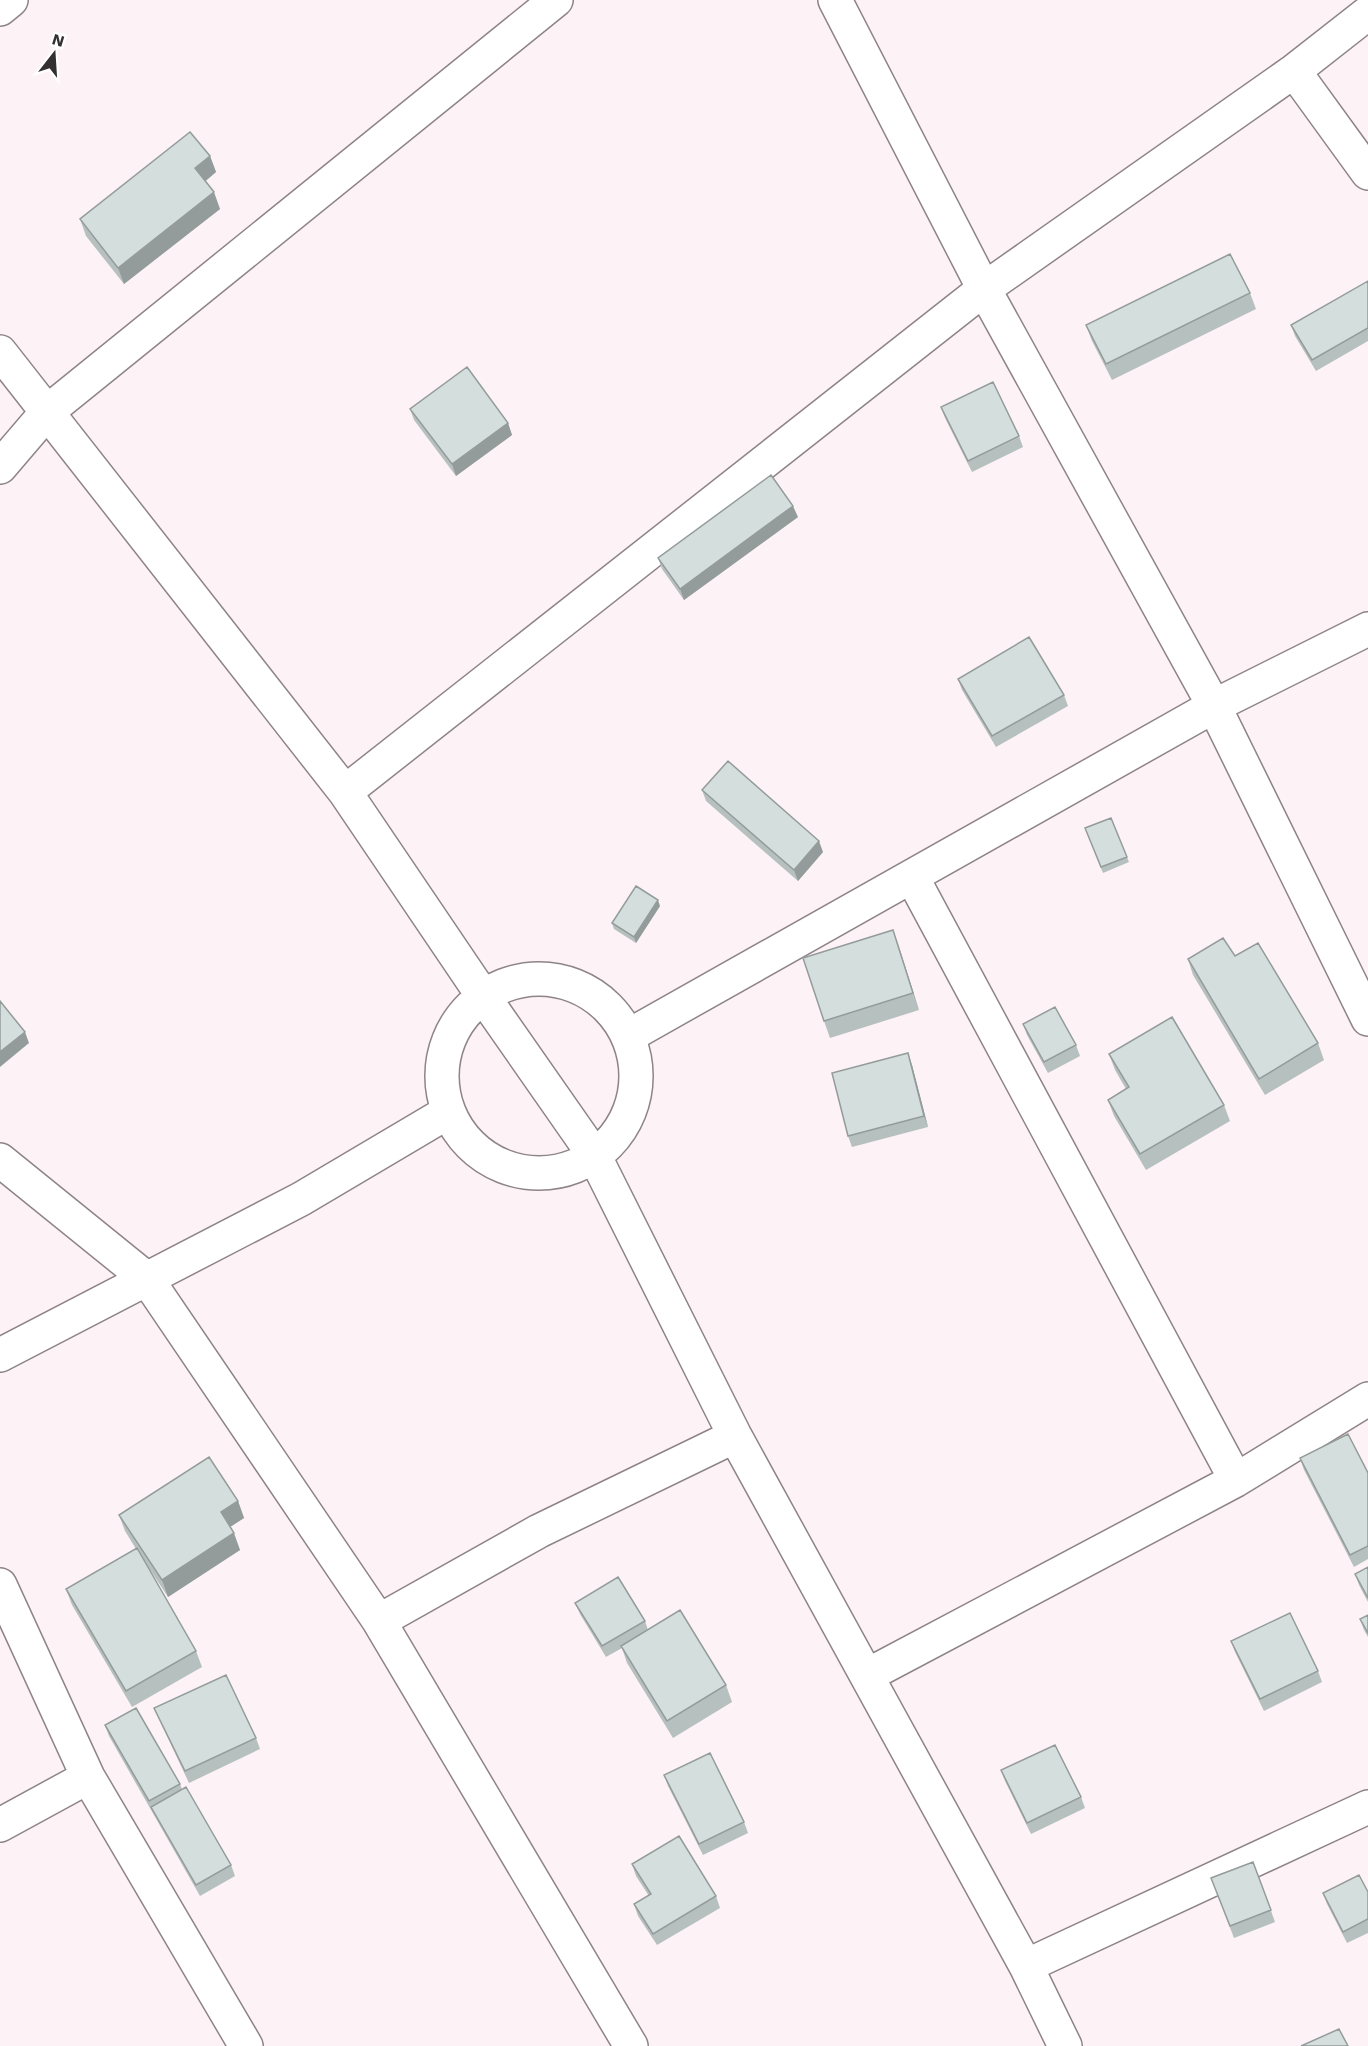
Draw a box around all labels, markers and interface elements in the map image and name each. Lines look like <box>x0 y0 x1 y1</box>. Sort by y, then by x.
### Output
north arrow <box>24 24 84 84</box>
text: N <box>50 29 67 51</box>

